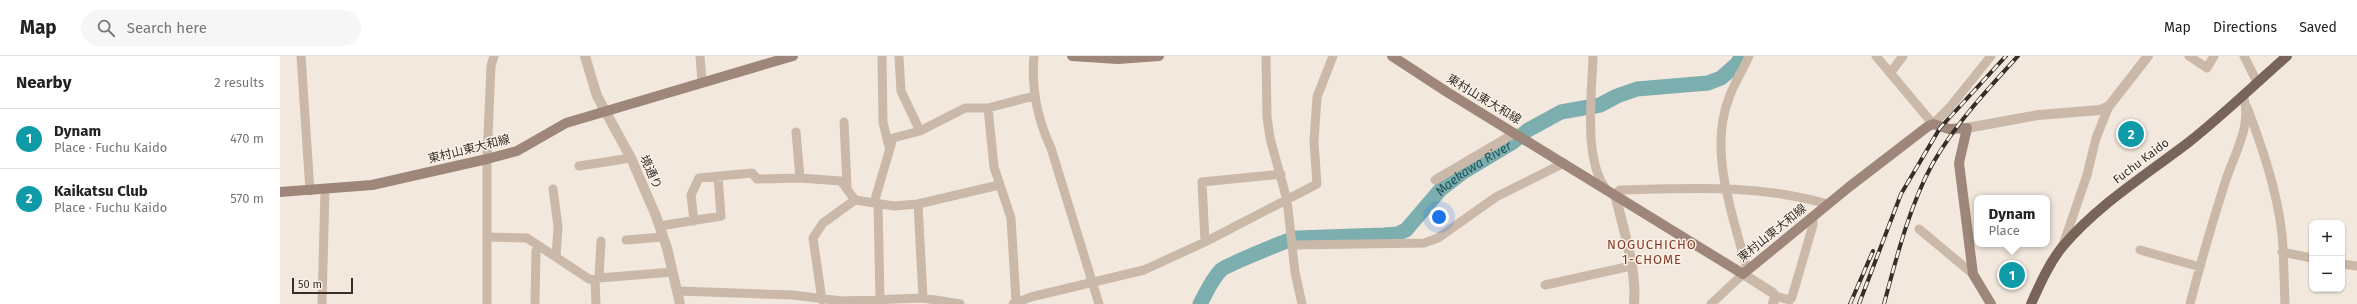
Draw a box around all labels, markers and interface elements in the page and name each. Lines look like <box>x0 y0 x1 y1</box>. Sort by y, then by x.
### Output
search box <box>81 10 361 46</box>
text: Map <box>20 16 57 39</box>
icon: search <box>95 17 117 39</box>
text: Search here <box>127 19 207 37</box>
text: Map <box>2164 19 2191 36</box>
text: Directions <box>2213 19 2277 36</box>
text: Saved <box>2299 19 2337 36</box>
street label: 東村山東大和線 <box>1444 71 1524 127</box>
text: Nearby <box>16 72 71 93</box>
text: 2 results <box>214 75 264 90</box>
pin: 2 <box>2118 119 2144 149</box>
text: Dynam <box>54 122 101 140</box>
text: 1 <box>26 131 32 146</box>
text: 470 m <box>230 131 264 146</box>
street label: 東村山東大和線 <box>427 132 511 166</box>
street label: Fuchu Kaido <box>2110 135 2172 187</box>
water label: Maekawa River <box>1432 137 1515 198</box>
text: Place · Fuchu Kaido <box>54 140 167 155</box>
street label: 境通り <box>637 153 665 191</box>
text: Kaikatsu Club <box>54 182 148 200</box>
text: 2 <box>26 191 32 206</box>
text: 570 m <box>230 191 264 206</box>
popup <box>1974 195 2050 247</box>
text: Place · Fuchu Kaido <box>54 200 167 215</box>
street label: 東村山東大和線 <box>1735 201 1809 265</box>
text: Dynam <box>1988 205 2036 223</box>
your location <box>1429 207 1449 227</box>
map controls <box>2309 220 2345 292</box>
button: + <box>2309 220 2345 256</box>
text: Place <box>1988 223 2020 238</box>
district label: NOGUCHICHO 1-CHOME <box>1607 237 1697 267</box>
button: − <box>2309 256 2345 292</box>
pin: 1 <box>1999 260 2025 290</box>
scale bar <box>292 276 353 295</box>
text: 50 m <box>298 278 322 291</box>

